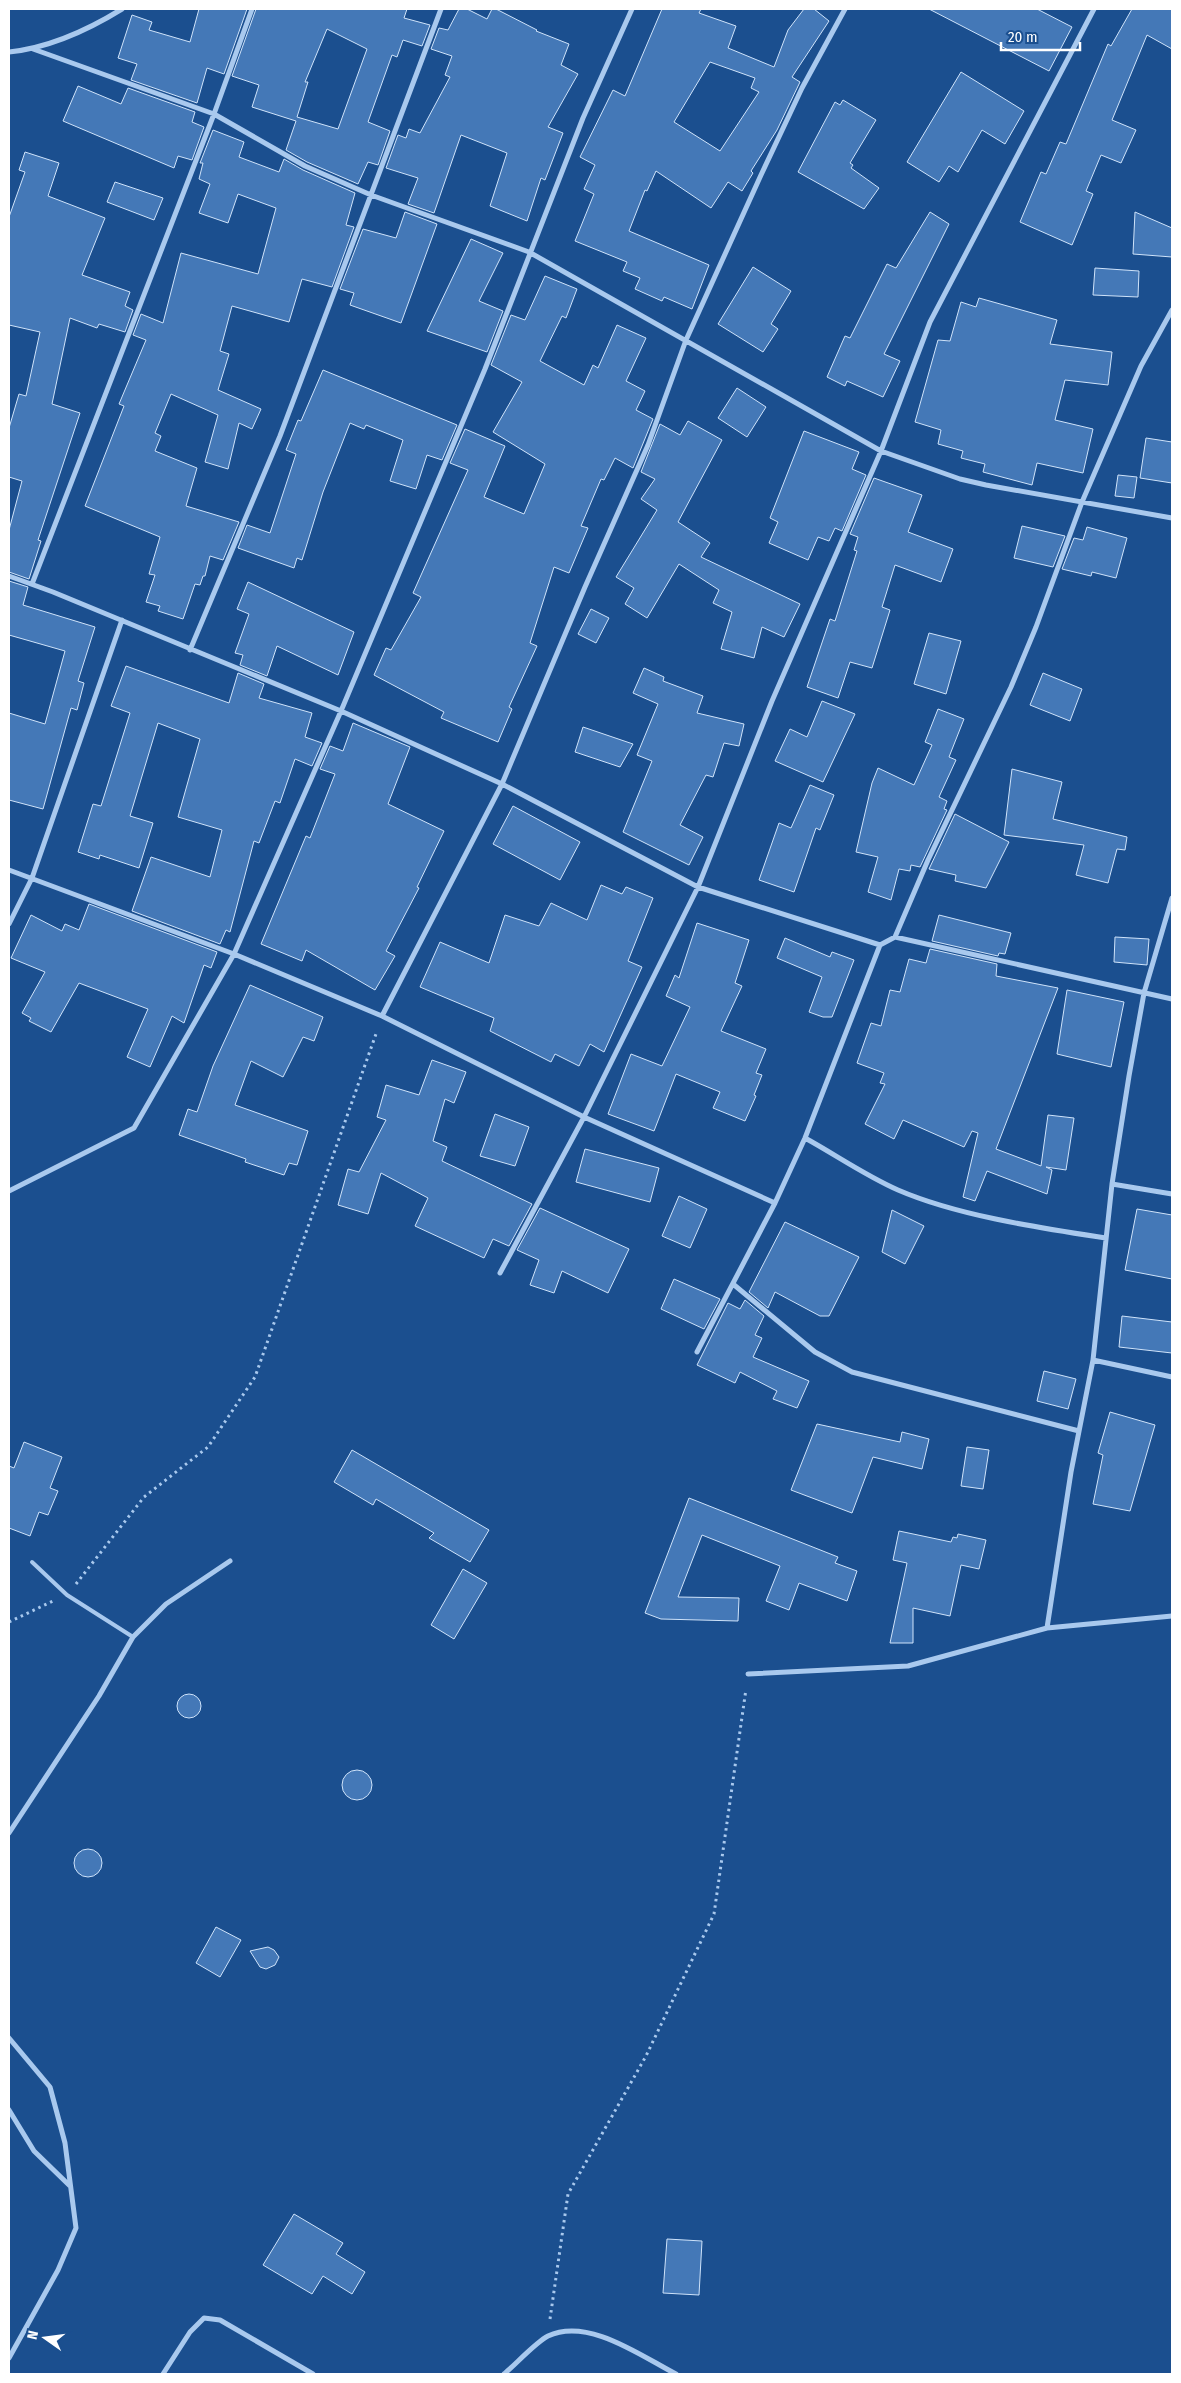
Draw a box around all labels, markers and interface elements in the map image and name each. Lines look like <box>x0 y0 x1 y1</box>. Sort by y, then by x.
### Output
scale bar <box>1001 20 1080 52</box>
text: 20 m <box>1008 28 1038 46</box>
north arrow <box>20 2313 70 2363</box>
text: N <box>24 2329 42 2341</box>

